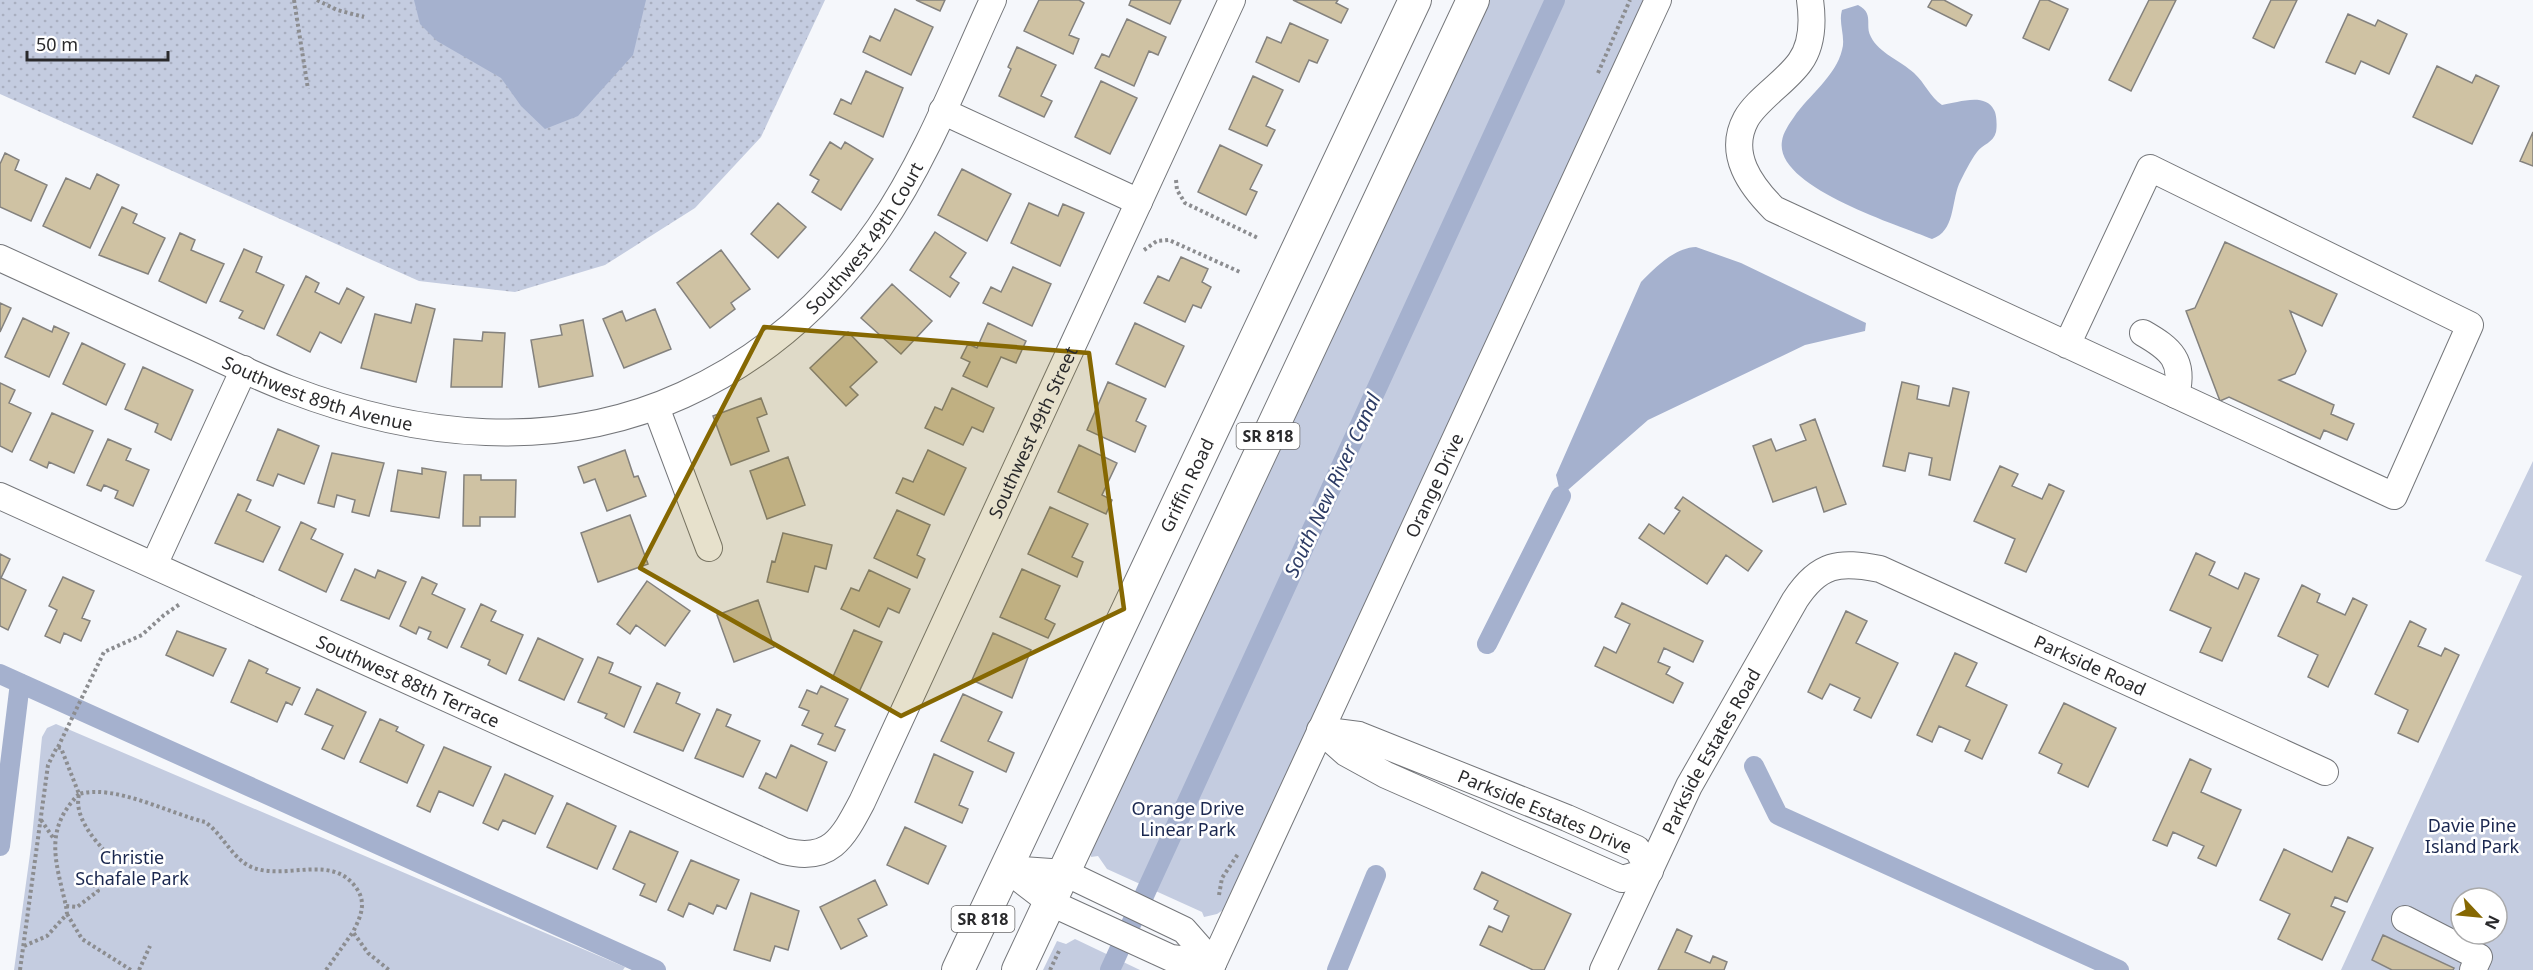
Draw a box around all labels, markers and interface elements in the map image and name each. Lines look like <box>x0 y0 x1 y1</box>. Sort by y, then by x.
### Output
scale bar <box>27 24 168 62</box>
text: 50 m <box>36 32 78 56</box>
street label: Southwest 49th Court <box>800 157 928 319</box>
street label: Southwest 49th Street <box>983 342 1083 522</box>
street label: Southwest 89th Avenue <box>219 350 415 436</box>
water label: South New River Canal <box>1277 388 1387 581</box>
road number: SR 818 <box>1236 423 1300 449</box>
street label: Orange Drive <box>1399 429 1468 541</box>
street label: Griffin Road <box>1154 434 1219 536</box>
street label: Southwest 88th Terrace <box>313 629 504 733</box>
street label: Parkside Road <box>2030 629 2150 701</box>
street label: Parkside Estates Road <box>1656 664 1766 838</box>
street label: Parkside Estates Drive <box>1454 763 1636 859</box>
park label: Orange Drive Linear Park <box>1132 796 1244 841</box>
park label: Davie Pine Island Park <box>2425 813 2520 858</box>
park label: Christie Schafale Park <box>75 845 189 890</box>
north arrow <box>2449 886 2509 946</box>
road number: SR 818 <box>952 906 1014 932</box>
text: N <box>2480 912 2505 933</box>

